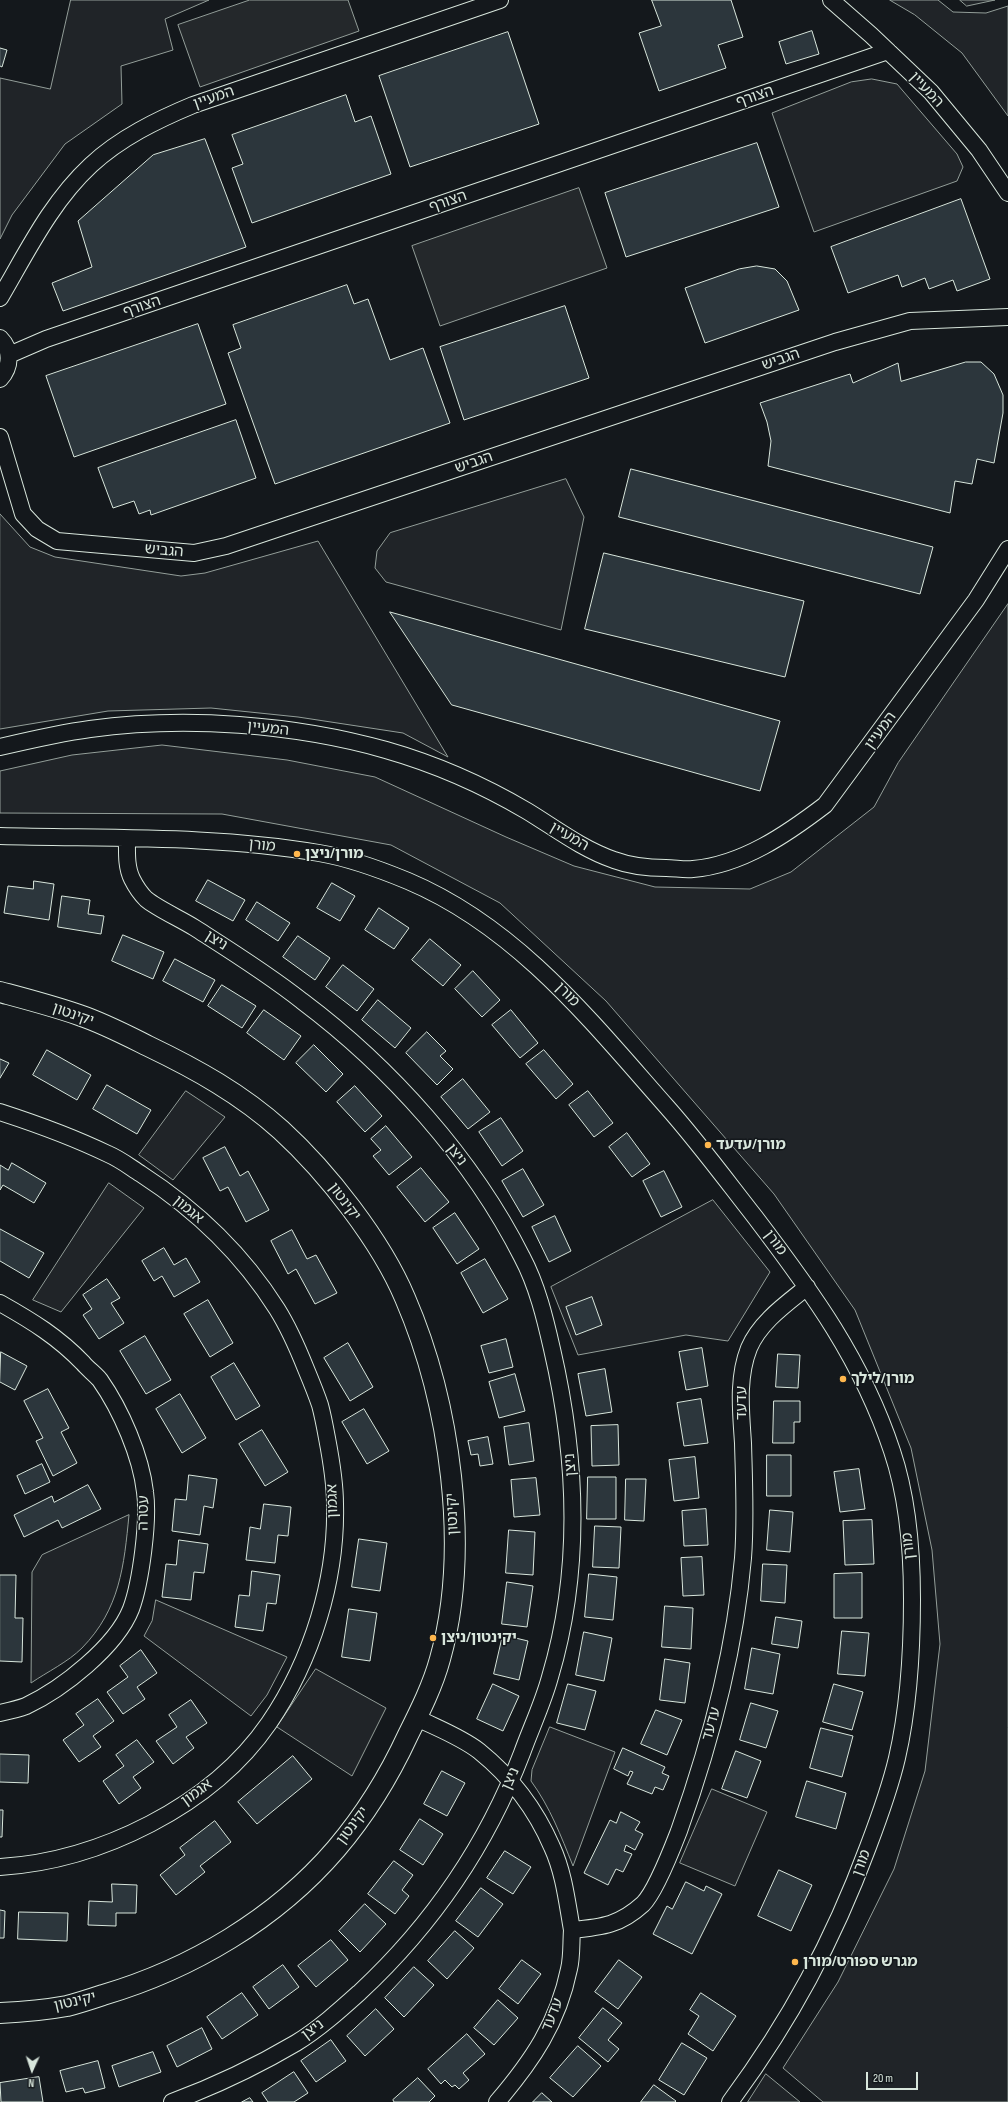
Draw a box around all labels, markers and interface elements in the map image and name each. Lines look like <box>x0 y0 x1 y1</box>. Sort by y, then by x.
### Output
street label: המעיין <box>905 69 947 111</box>
street label: הצורף <box>734 82 776 112</box>
street label: המעיין <box>191 83 237 113</box>
street label: הצורף <box>427 187 469 217</box>
street label: הצורף <box>121 292 163 322</box>
street label: הגביש <box>760 345 802 375</box>
street label: הגביש <box>453 448 495 478</box>
street label: הגביש <box>144 540 184 562</box>
street label: המעיין <box>861 709 901 753</box>
street label: המעיין <box>246 718 290 740</box>
street label: המעיין <box>546 819 592 855</box>
street label: מורן <box>248 836 276 856</box>
place label: מורן/ניצן <box>305 845 364 863</box>
marker: מורן/ניצן <box>292 849 302 859</box>
street label: ניצן <box>201 927 231 955</box>
street label: מורן <box>551 979 583 1011</box>
street label: יקינטון <box>50 1000 96 1030</box>
place label: מורן/עדעד <box>716 1136 786 1154</box>
street label: ניצן <box>442 1140 470 1170</box>
marker: מורן/עדעד <box>703 1140 713 1150</box>
street label: יקינטון <box>324 1180 364 1224</box>
street label: אגמון <box>169 1192 207 1228</box>
street label: מורן <box>760 1227 790 1259</box>
place label: מורן/לילך <box>851 1370 914 1388</box>
marker: מורן/לילך <box>838 1374 848 1384</box>
street label: עדעד <box>733 1386 751 1420</box>
street label: ניצן <box>561 1453 581 1477</box>
street label: אגמון <box>323 1484 343 1518</box>
street label: יקינטון <box>443 1492 463 1536</box>
street label: עטרה <box>135 1495 153 1531</box>
street label: מורן <box>899 1532 919 1560</box>
place label: יקינטון/ניצן <box>441 1629 517 1647</box>
marker: יקינטון/ניצן <box>428 1633 438 1643</box>
street label: עדעד <box>699 1705 725 1743</box>
street label: ניצן <box>498 1765 524 1793</box>
street label: אגמון <box>178 1776 216 1810</box>
street label: יקינטון <box>333 1804 373 1848</box>
street label: מורן <box>849 1847 875 1879</box>
place label: מגרש ספורט/מורן <box>803 1953 918 1971</box>
marker: מגרש ספורט/מורן <box>790 1957 800 1967</box>
street label: יקינטון <box>52 1988 98 2016</box>
street label: עדעד <box>538 1996 568 2034</box>
street label: ניצן <box>298 2016 328 2044</box>
north arrow <box>12 2050 52 2090</box>
scale bar <box>868 2064 920 2090</box>
text: 20 m <box>873 2071 893 2086</box>
text: N <box>28 2076 35 2089</box>

